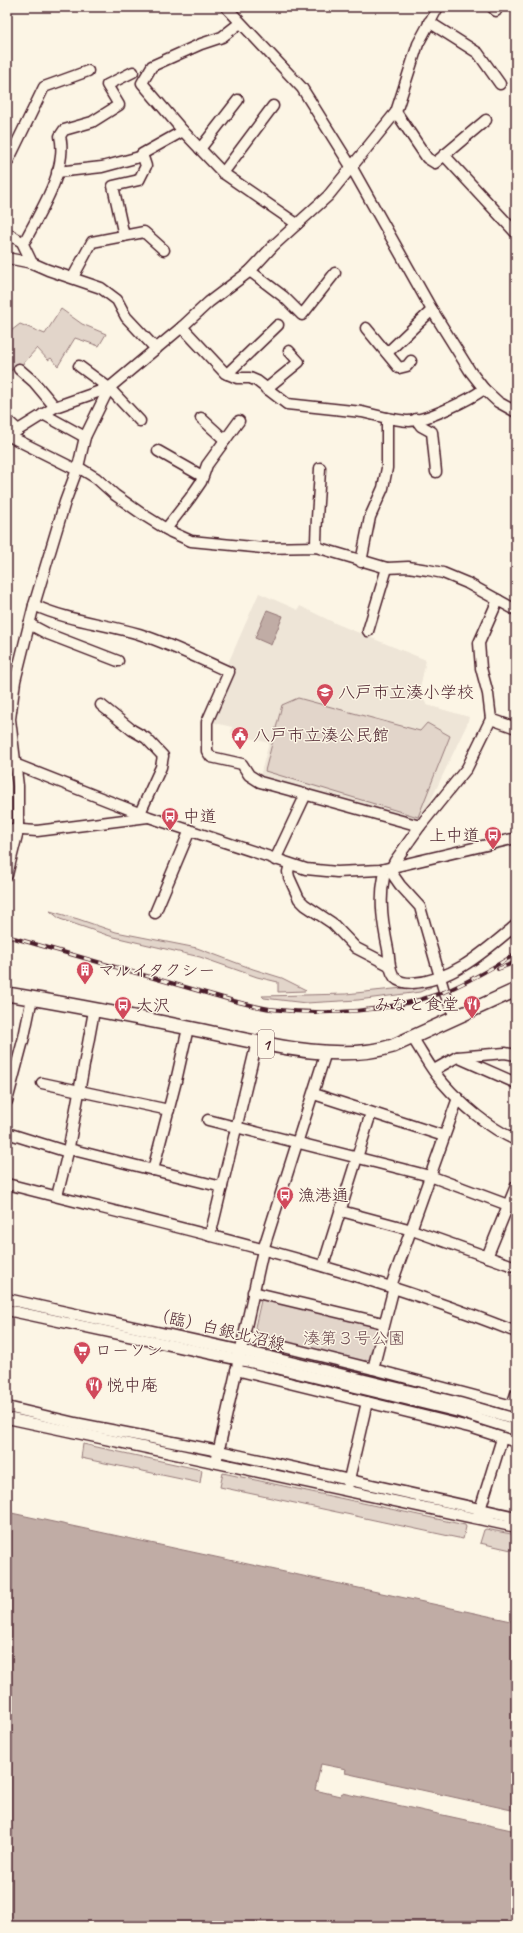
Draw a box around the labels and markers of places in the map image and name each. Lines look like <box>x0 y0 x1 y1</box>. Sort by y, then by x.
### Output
school or university icon: 八戸市立湊小学校 <box>315 682 335 707</box>
place label: 八戸市立湊小学校 <box>338 682 474 703</box>
public building icon: 八戸市立湊公民館 <box>230 725 250 750</box>
place label: 八戸市立湊公民館 <box>253 725 389 746</box>
bus stop icon: 中道 <box>160 806 180 831</box>
place label: 中道 <box>183 806 217 827</box>
place label: 上中道 <box>429 825 480 846</box>
bus stop icon: 上中道 <box>483 825 503 850</box>
building icon: マルイタクシー <box>75 960 95 985</box>
place label: マルイタクシー <box>98 960 215 981</box>
place label: みなと食堂 <box>374 994 459 1015</box>
restaurant icon: みなと食堂 <box>462 994 482 1019</box>
bus stop icon: 大沢 <box>113 995 133 1020</box>
place label: 大沢 <box>136 995 170 1016</box>
bus stop icon: 漁港通 <box>275 1185 295 1210</box>
place label: 漁港通 <box>298 1185 349 1206</box>
supermarket icon: ローソン <box>72 1340 92 1365</box>
place label: ローソン <box>95 1340 163 1361</box>
restaurant icon: 悦中庵 <box>84 1375 104 1400</box>
place label: 悦中庵 <box>107 1375 158 1396</box>

